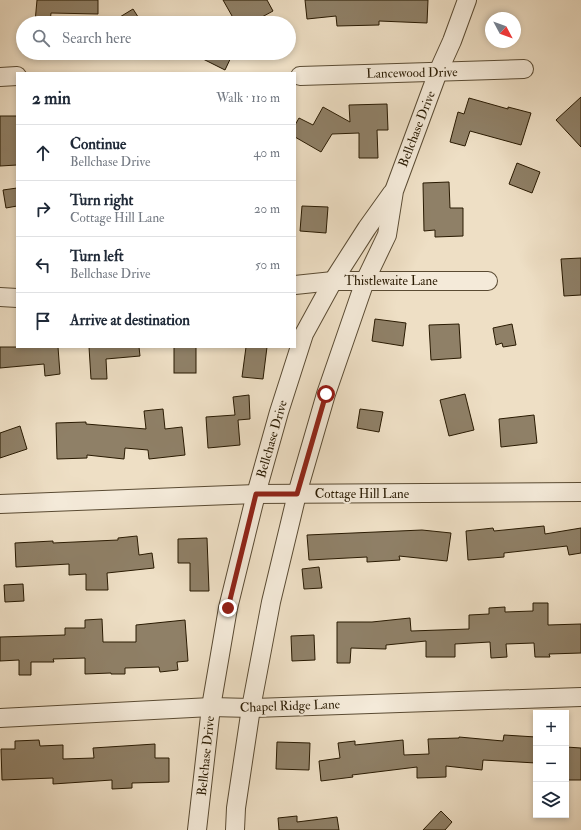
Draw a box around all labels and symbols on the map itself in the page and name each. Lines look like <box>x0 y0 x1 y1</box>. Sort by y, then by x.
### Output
north arrow <box>485 12 521 48</box>
street label: Lancewood Drive <box>366 64 458 82</box>
street label: Bellchase Drive <box>395 88 439 169</box>
street label: Thistlewaite Lane <box>344 273 438 289</box>
route start <box>317 385 335 403</box>
street label: Bellchase Drive <box>253 398 291 480</box>
street label: Cottage Hill Lane <box>315 486 410 502</box>
route end <box>219 599 237 617</box>
street label: Chapel Ridge Lane <box>240 696 341 717</box>
street label: Bellchase Drive <box>194 715 218 797</box>

